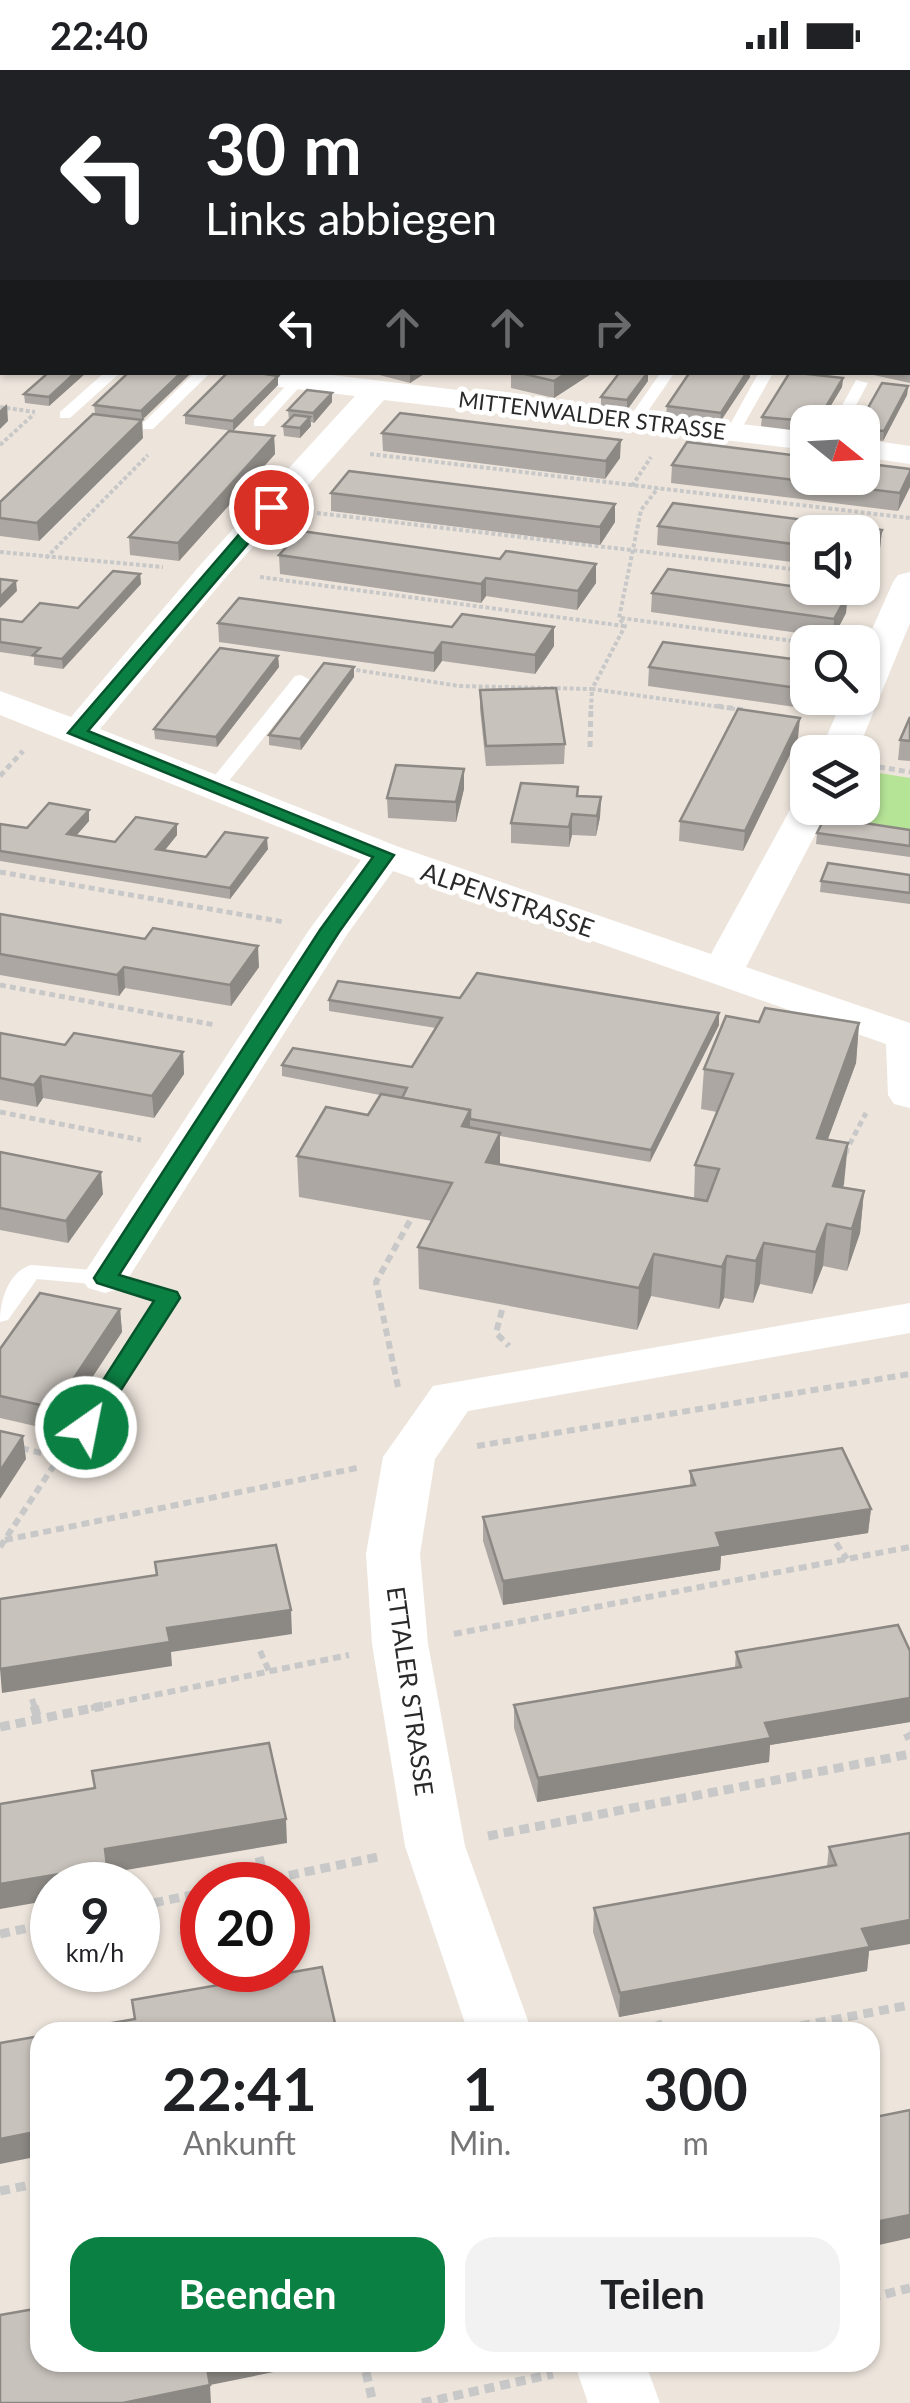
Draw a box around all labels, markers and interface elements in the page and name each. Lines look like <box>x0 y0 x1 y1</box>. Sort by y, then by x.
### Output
text: 22:40 <box>50 12 148 58</box>
text: 30 m <box>205 106 362 190</box>
icon: left <box>40 110 170 240</box>
text: Links abbiegen <box>205 191 497 245</box>
icon: left <box>270 300 325 355</box>
icon: ahead <box>375 300 430 355</box>
icon: ahead <box>480 300 535 355</box>
icon: right <box>585 300 640 355</box>
street label: MITTENWALDER STRASSE <box>457 385 727 445</box>
north arrow <box>790 405 880 495</box>
map controls <box>790 405 880 825</box>
pin <box>229 465 314 550</box>
icon: arrive <box>244 480 299 535</box>
button: sound <box>790 515 880 605</box>
button: search <box>790 625 880 715</box>
button: layers <box>790 735 880 825</box>
street label: ALPENSTRASSE <box>418 855 598 943</box>
position arrow <box>34 1375 138 1479</box>
street label: ETTALER STRASSE <box>381 1584 441 1798</box>
speed limit sign: 20 <box>180 1862 310 1992</box>
text: 9 <box>80 1885 110 1945</box>
text: km/h <box>66 1937 124 1967</box>
text: 22:41 <box>162 2052 317 2124</box>
text: 1 <box>463 2052 498 2124</box>
text: 300 <box>644 2052 748 2124</box>
text: Ankunft <box>183 2123 296 2162</box>
text: Min. <box>449 2123 511 2162</box>
text: m <box>683 2123 709 2162</box>
button: Beenden <box>70 2237 445 2352</box>
button: Teilen <box>465 2237 840 2352</box>

